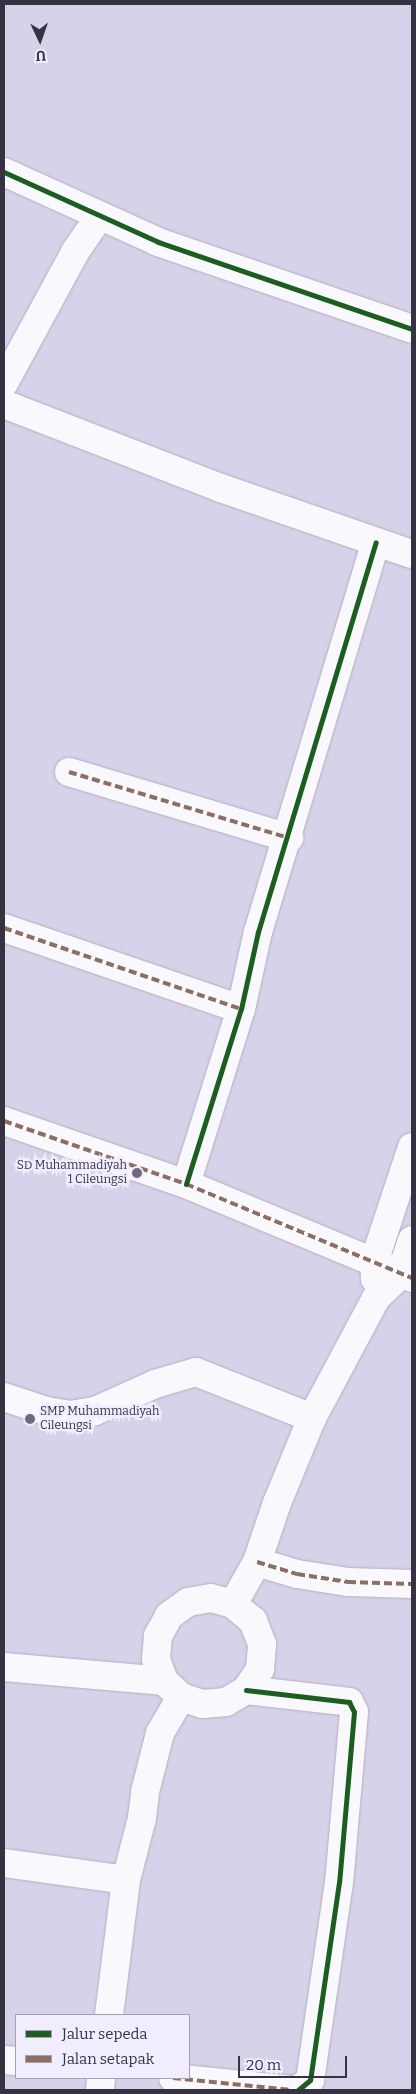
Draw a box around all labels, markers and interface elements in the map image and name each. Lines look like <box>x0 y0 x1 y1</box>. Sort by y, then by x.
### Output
north arrow <box>15 15 65 65</box>
text: U <box>35 47 46 64</box>
place label: SD Muhammadiyah 1 Cileungsi <box>17 1159 127 1187</box>
marker: SD Muhammadiyah 1 Cileungsi <box>131 1167 143 1179</box>
place label: SMP Muhammadiyah Cileungsi <box>40 1405 160 1433</box>
marker: SMP Muhammadiyah Cileungsi <box>24 1413 36 1425</box>
legend <box>15 2014 190 2079</box>
text: Jalur sepeda <box>62 2025 148 2043</box>
scale bar <box>241 2046 350 2078</box>
text: Jalan setapak <box>62 2050 154 2068</box>
text: 20 m <box>246 2056 281 2074</box>

